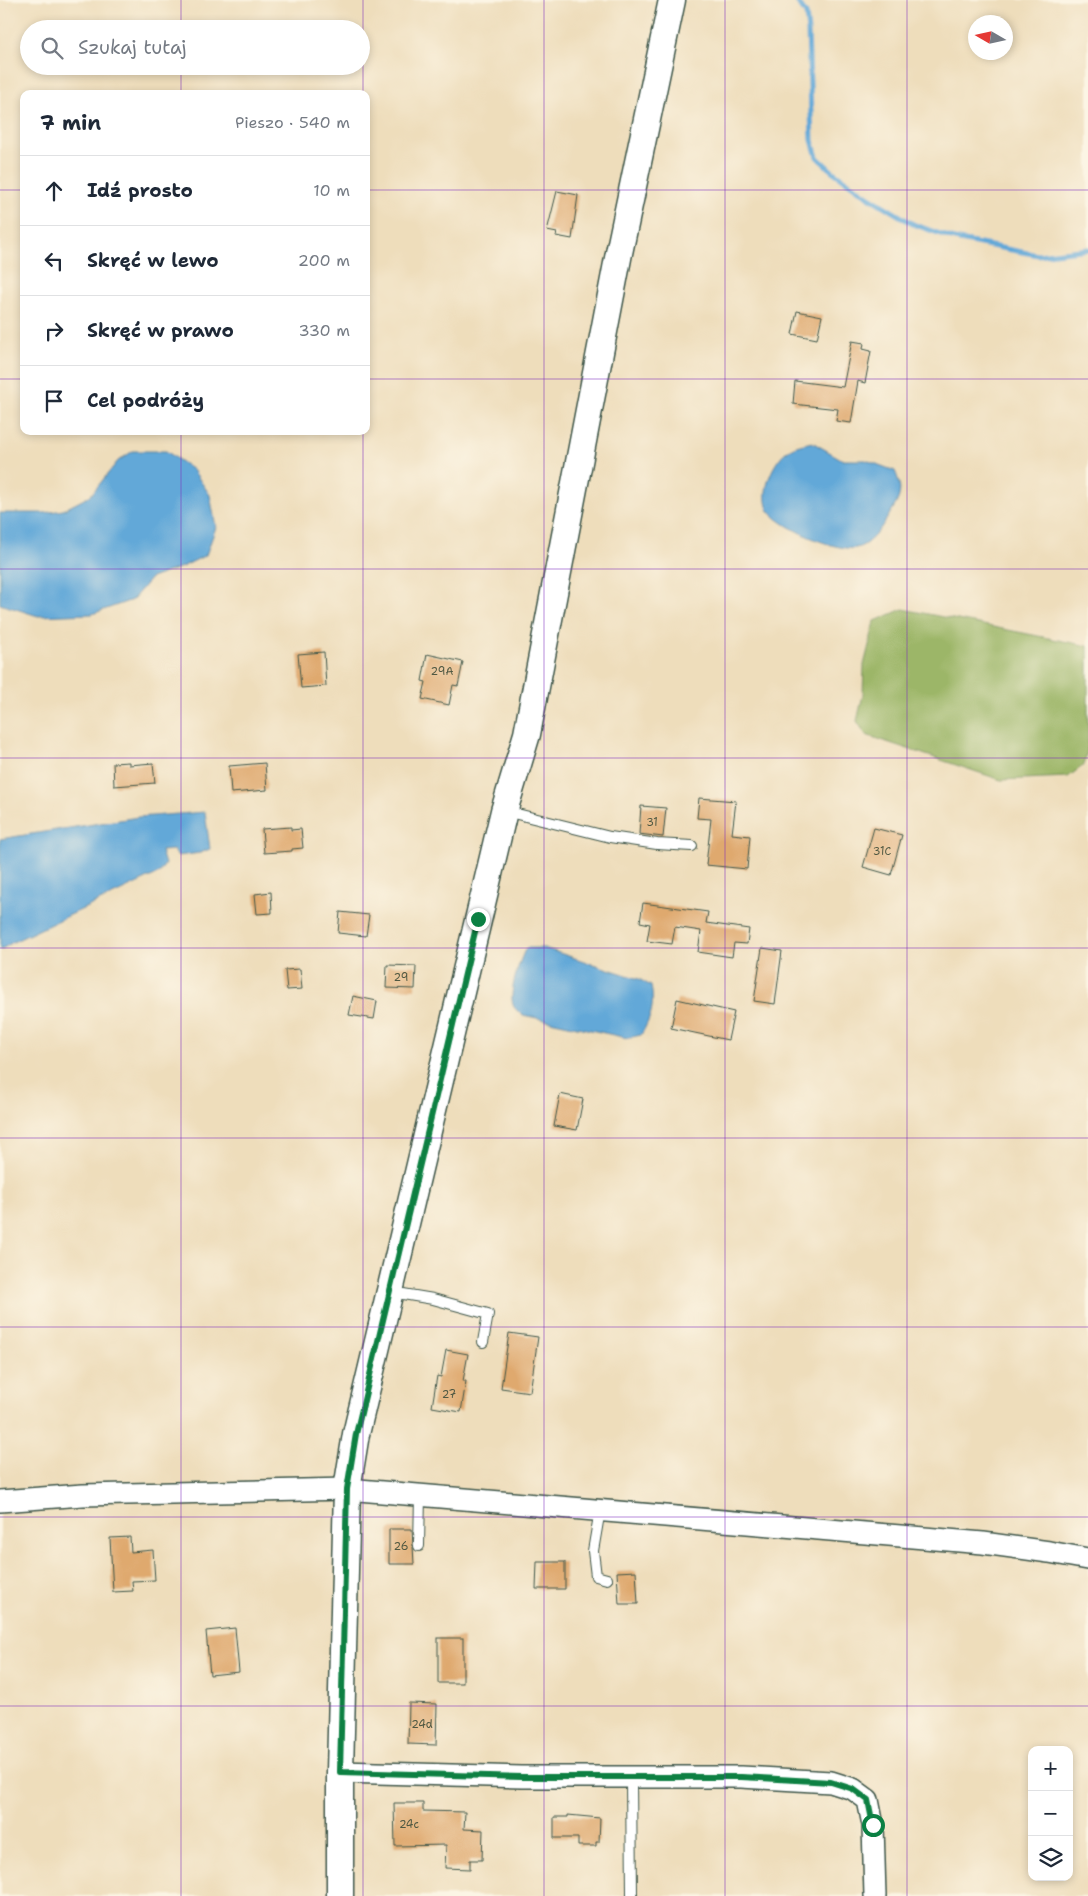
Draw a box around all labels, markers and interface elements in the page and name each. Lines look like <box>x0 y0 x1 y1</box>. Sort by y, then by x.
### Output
north arrow <box>968 15 1013 60</box>
search box <box>20 20 370 75</box>
icon: search <box>38 34 66 62</box>
text: Szukaj tutaj <box>78 35 187 60</box>
text: 7 min <box>40 109 101 137</box>
text: Pieszo · 540 m <box>235 112 350 133</box>
icon: ahead <box>40 177 68 205</box>
text: Idź prosto <box>87 178 193 203</box>
text: 10 m <box>313 180 350 201</box>
icon: left <box>40 247 68 275</box>
text: Skręć w lewo <box>87 248 219 273</box>
text: 200 m <box>298 250 350 271</box>
icon: right <box>40 317 68 345</box>
text: Skręć w prawo <box>87 318 234 343</box>
text: 330 m <box>298 320 350 341</box>
icon: arrive <box>40 387 68 415</box>
text: Cel podróży <box>87 388 204 413</box>
house number: 29A <box>431 664 453 679</box>
house number: 31 <box>646 815 658 830</box>
house number: 31C <box>873 844 891 859</box>
route end <box>467 908 490 931</box>
house number: 29 <box>394 970 408 985</box>
house number: 27 <box>442 1387 457 1402</box>
house number: 26 <box>394 1539 408 1554</box>
house number: 24d <box>411 1717 433 1732</box>
map controls <box>1028 1746 1073 1881</box>
button: + <box>1028 1746 1073 1791</box>
button: − <box>1028 1791 1073 1836</box>
route start <box>862 1814 885 1837</box>
house number: 24c <box>399 1817 420 1832</box>
button: layers <box>1028 1836 1073 1881</box>

